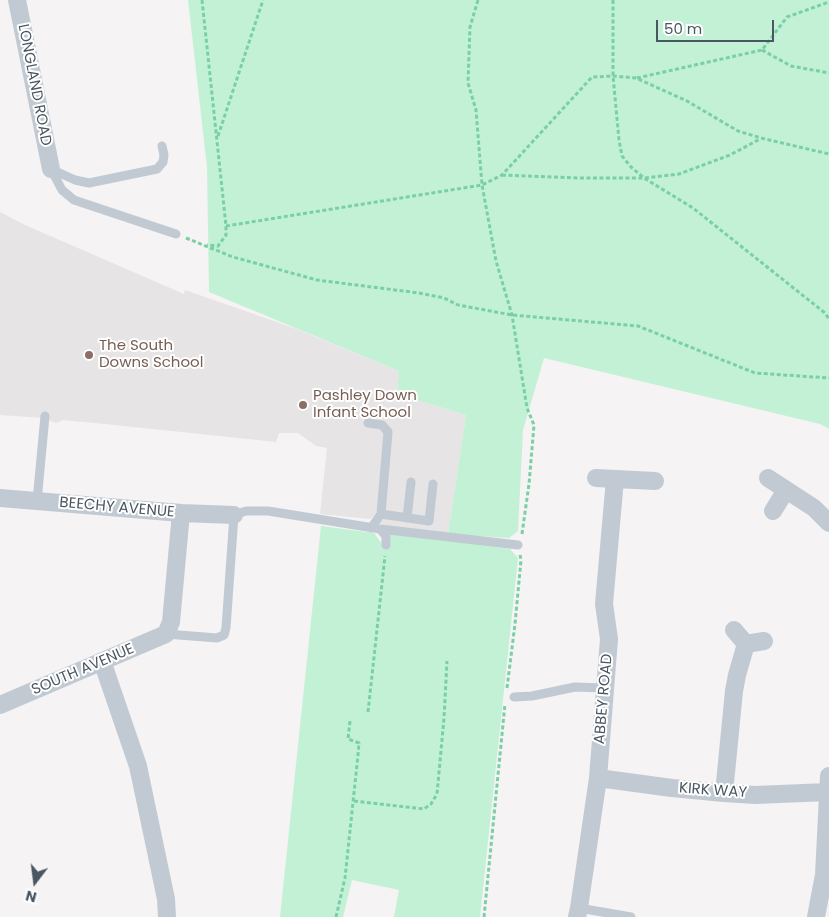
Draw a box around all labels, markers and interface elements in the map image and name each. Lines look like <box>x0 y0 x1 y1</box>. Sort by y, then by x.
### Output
scale bar <box>659 10 776 42</box>
text: 50 m <box>664 18 702 39</box>
street label: LONGLAND ROAD <box>13 22 55 148</box>
place label: The South Downs School <box>99 337 203 372</box>
marker: The South Downs School <box>83 349 95 361</box>
place label: Pashley Down Infant School <box>313 387 417 422</box>
marker: Pashley Down Infant School <box>297 399 309 411</box>
street label: BEECHY AVENUE <box>59 494 175 522</box>
street label: SOUTH AVENUE <box>29 640 137 700</box>
street label: ABBEY ROAD <box>591 653 617 745</box>
street label: KIRK WAY <box>678 780 748 802</box>
north arrow <box>10 857 60 907</box>
text: N <box>23 885 39 908</box>

